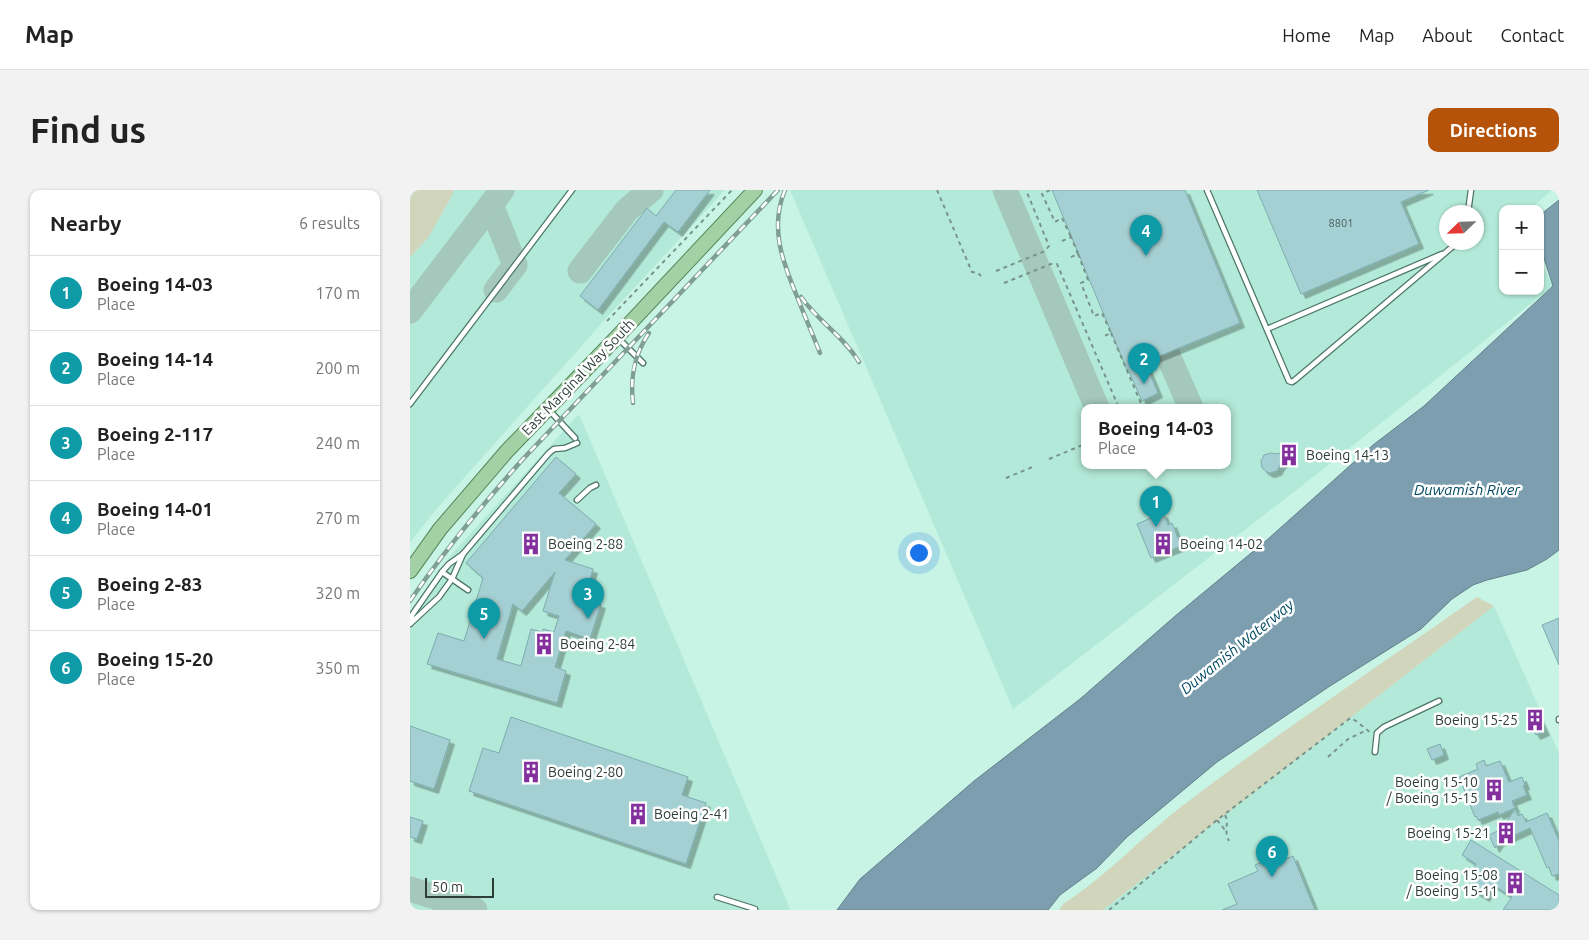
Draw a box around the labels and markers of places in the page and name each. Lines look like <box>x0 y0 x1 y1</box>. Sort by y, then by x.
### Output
pin: 4 <box>1130 215 1162 256</box>
pin: 2 <box>1128 343 1160 384</box>
building icon: Boeing 14-13 <box>1276 442 1302 468</box>
place label: Boeing 14-13 <box>1306 447 1389 463</box>
pin: 1 <box>1140 486 1172 527</box>
building icon: Boeing 2-88 <box>518 531 544 557</box>
building icon: Boeing 14-02 <box>1150 531 1176 557</box>
place label: Boeing 2-88 <box>548 536 623 552</box>
place label: Boeing 14-02 <box>1180 536 1263 552</box>
pin: 3 <box>572 578 604 619</box>
pin: 5 <box>468 598 500 639</box>
building icon: Boeing 2-84 <box>531 631 557 657</box>
place label: Boeing 2-84 <box>560 636 635 652</box>
building icon: Boeing 15-25 <box>1522 707 1548 733</box>
place label: Boeing 15-25 <box>1435 712 1518 728</box>
building icon: Boeing 2-80 <box>518 759 544 785</box>
place label: Boeing 2-80 <box>548 764 623 780</box>
place label: Boeing 15-10 / Boeing 15-15 <box>1386 774 1478 806</box>
building icon: Boeing 15-10 / Boeing 15-15 <box>1481 777 1507 803</box>
building icon: Boeing 2-41 <box>625 801 651 827</box>
place label: Boeing 2-41 <box>654 806 729 822</box>
building icon: Boeing 15-21 <box>1493 820 1519 846</box>
place label: Boeing 15-21 <box>1407 825 1490 841</box>
pin: 6 <box>1256 836 1288 877</box>
place label: Boeing 15-08 / Boeing 15-11 <box>1406 867 1498 899</box>
building icon: Boeing 15-08 / Boeing 15-11 <box>1502 870 1528 896</box>

